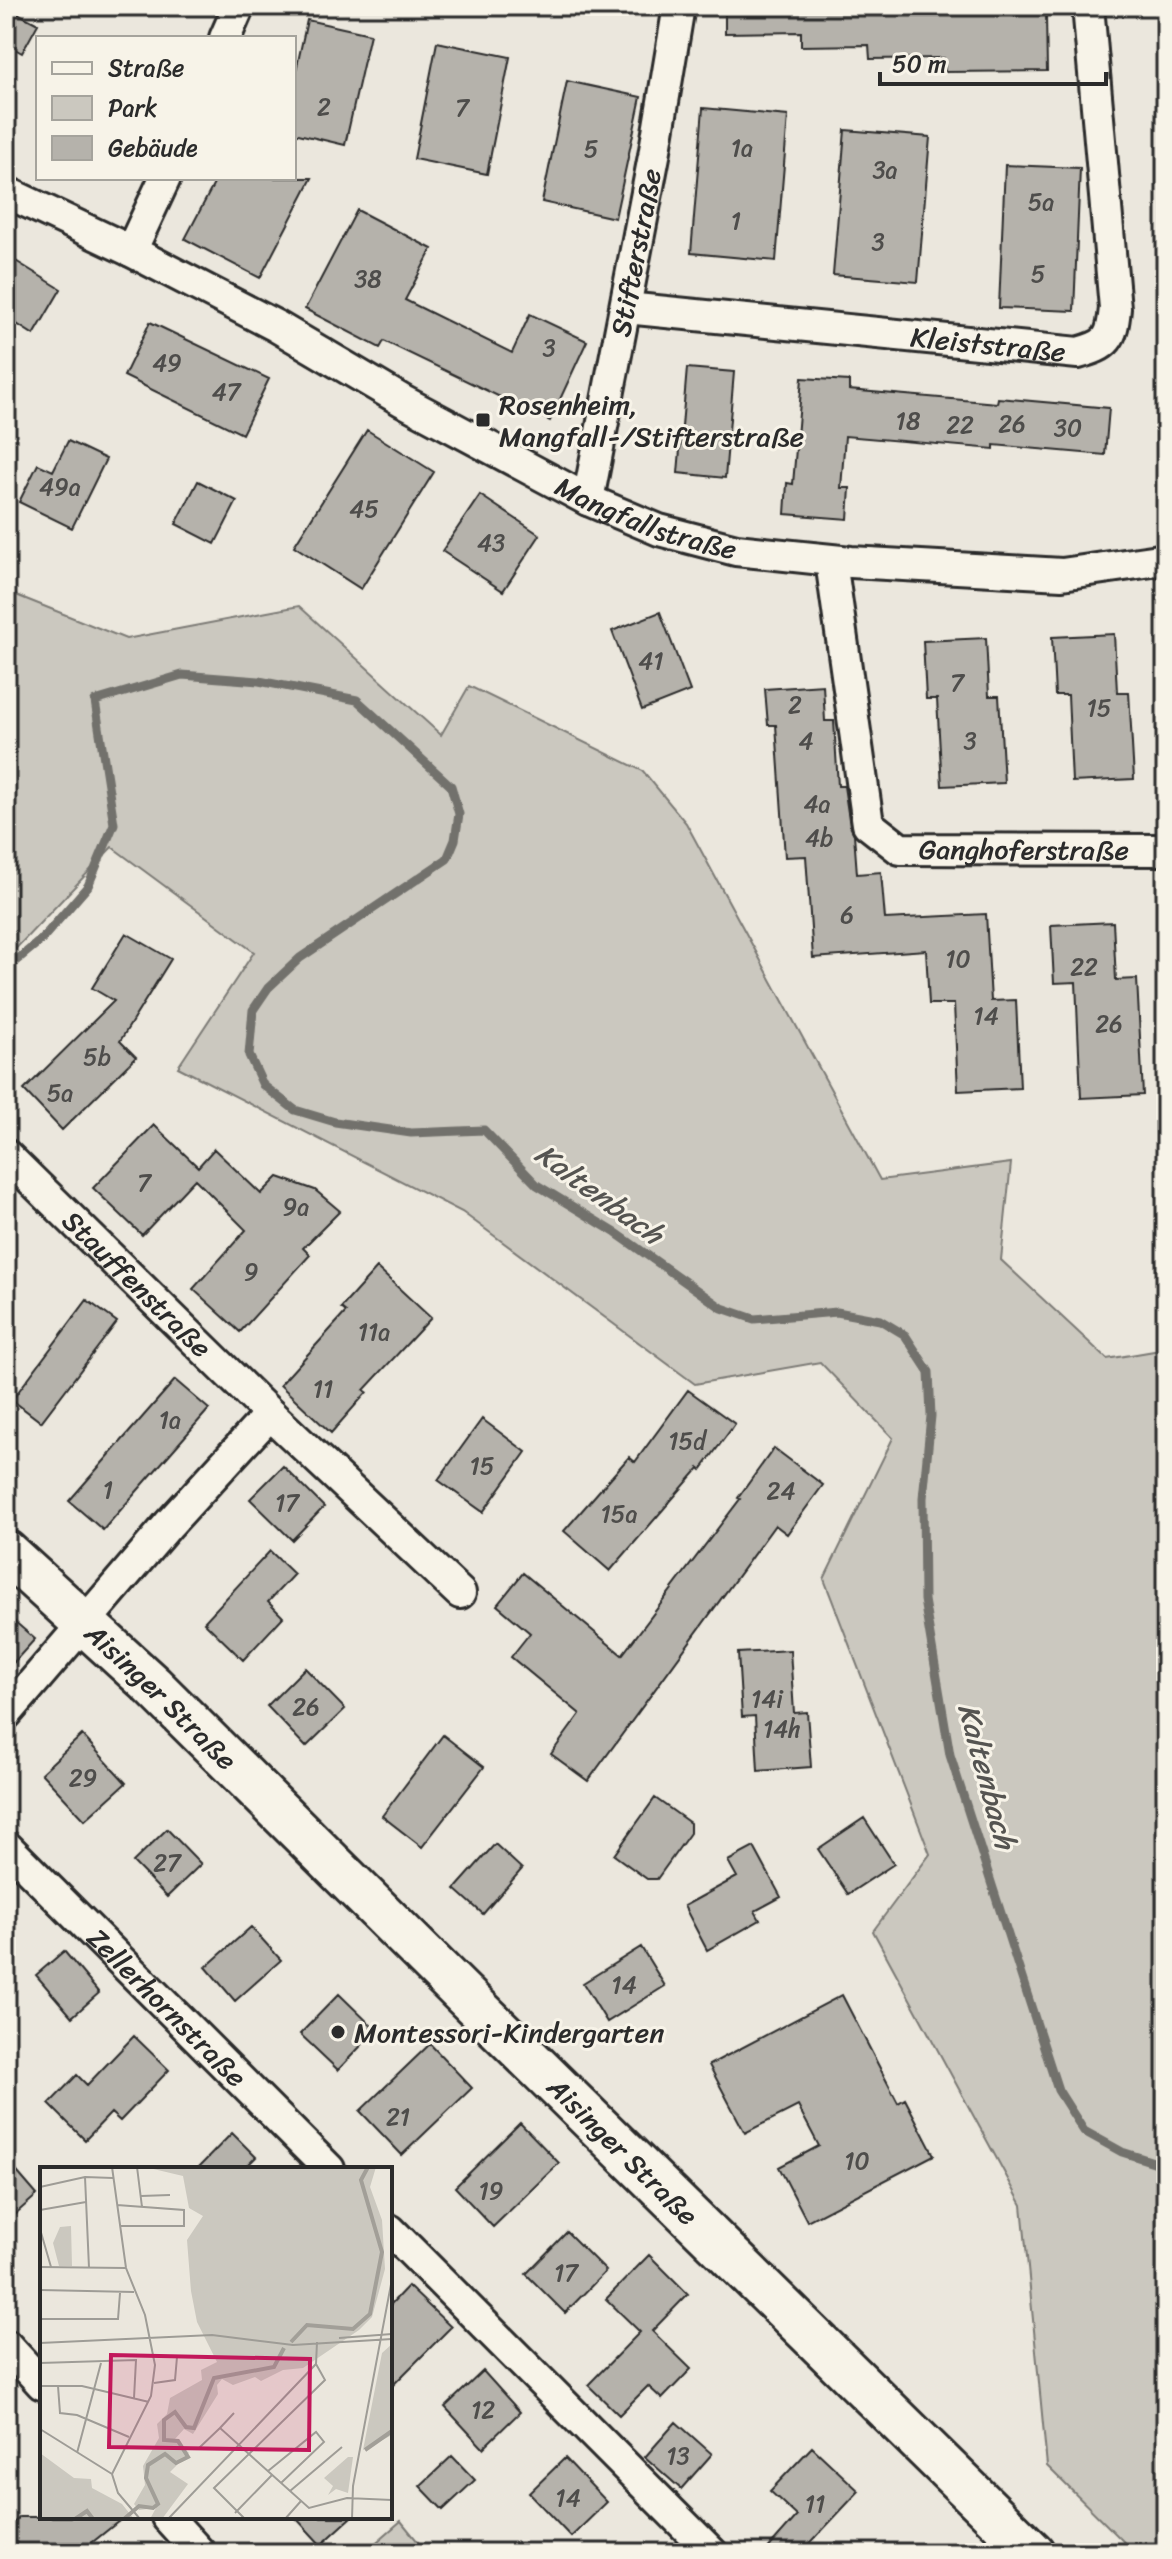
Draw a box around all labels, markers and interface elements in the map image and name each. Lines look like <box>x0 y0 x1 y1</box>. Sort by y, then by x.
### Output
legend <box>36 36 296 180</box>
scale bar <box>880 36 1106 86</box>
text: 50 m <box>892 43 947 85</box>
text: Straße <box>108 47 184 89</box>
house number: 2 <box>317 86 331 128</box>
text: Park <box>108 87 157 129</box>
house number: 7 <box>455 87 470 129</box>
text: Gebäude <box>108 127 198 169</box>
house number: 1a <box>731 127 753 169</box>
house number: 5 <box>584 128 598 170</box>
house number: 3a <box>872 149 898 191</box>
street label: Stifterstraße <box>595 164 676 341</box>
house number: 5a <box>1028 181 1054 223</box>
house number: 1 <box>731 200 741 242</box>
house number: 3 <box>871 221 885 263</box>
house number: 5 <box>1031 253 1045 295</box>
house number: 38 <box>354 258 382 300</box>
street label: Kleiststraße <box>908 312 1068 376</box>
house number: 3 <box>542 327 556 369</box>
house number: 49 <box>152 342 182 384</box>
house number: 47 <box>212 371 242 413</box>
place label: Rosenheim, Mangfall-/Stifterstraße <box>499 380 804 461</box>
house number: 18 <box>896 400 920 442</box>
house number: 26 <box>998 403 1026 445</box>
house number: 22 <box>946 404 974 446</box>
house number: 30 <box>1054 407 1082 449</box>
marker: Rosenheim, Mangfall-/Stifterstraße <box>474 411 492 429</box>
street label: Mangfallstraße <box>546 462 742 574</box>
house number: 49a <box>39 466 81 508</box>
house number: 45 <box>349 488 379 530</box>
house number: 43 <box>477 522 505 564</box>
house number: 41 <box>638 640 664 682</box>
house number: 7 <box>950 662 965 704</box>
house number: 2 <box>788 684 802 726</box>
house number: 15 <box>1087 687 1111 729</box>
house number: 4 <box>799 720 814 762</box>
house number: 3 <box>963 720 977 762</box>
house number: 4a <box>803 783 831 825</box>
house number: 4b <box>805 817 833 859</box>
street label: Ganghoferstraße <box>919 825 1129 874</box>
house number: 6 <box>840 894 854 936</box>
house number: 10 <box>945 938 971 980</box>
house number: 22 <box>1070 946 1098 988</box>
house number: 14 <box>973 995 999 1037</box>
house number: 26 <box>1095 1003 1123 1045</box>
house number: 5b <box>83 1036 111 1078</box>
house number: 5a <box>47 1072 73 1114</box>
water label: Kaltenbach <box>523 1128 677 1261</box>
house number: 7 <box>137 1162 152 1204</box>
house number: 9a <box>283 1186 309 1228</box>
street label: Stauffenstraße <box>50 1198 224 1370</box>
house number: 9 <box>244 1251 258 1293</box>
house number: 11a <box>358 1311 390 1353</box>
house number: 11 <box>313 1368 333 1410</box>
house number: 1a <box>159 1399 181 1441</box>
house number: 15d <box>668 1420 708 1462</box>
house number: 15 <box>470 1445 494 1487</box>
house number: 1 <box>103 1469 113 1511</box>
house number: 24 <box>767 1470 795 1512</box>
house number: 17 <box>275 1482 300 1524</box>
house number: 15a <box>600 1493 638 1535</box>
street label: Aisinger Straße <box>73 1610 250 1782</box>
house number: 14i <box>751 1678 784 1720</box>
house number: 26 <box>292 1686 320 1728</box>
water label: Kaltenbach <box>942 1697 1033 1857</box>
house number: 14h <box>763 1708 801 1750</box>
house number: 29 <box>69 1757 97 1799</box>
house number: 27 <box>153 1842 182 1884</box>
street label: Zellerhornstraße <box>75 1915 259 2099</box>
house number: 14 <box>611 1964 637 2006</box>
place label: Montessori-Kindergarten <box>354 2008 664 2057</box>
marker: Montessori-Kindergarten <box>329 2023 347 2041</box>
street label: Aisinger Straße <box>535 2064 711 2237</box>
house number: 21 <box>386 2096 410 2138</box>
house number: 10 <box>844 2140 870 2182</box>
inset map <box>40 2167 392 2519</box>
house number: 19 <box>478 2170 504 2212</box>
house number: 17 <box>554 2252 579 2294</box>
house number: 12 <box>471 2389 495 2431</box>
house number: 13 <box>666 2435 690 2477</box>
house number: 14 <box>555 2477 581 2519</box>
house number: 11 <box>805 2483 825 2525</box>

